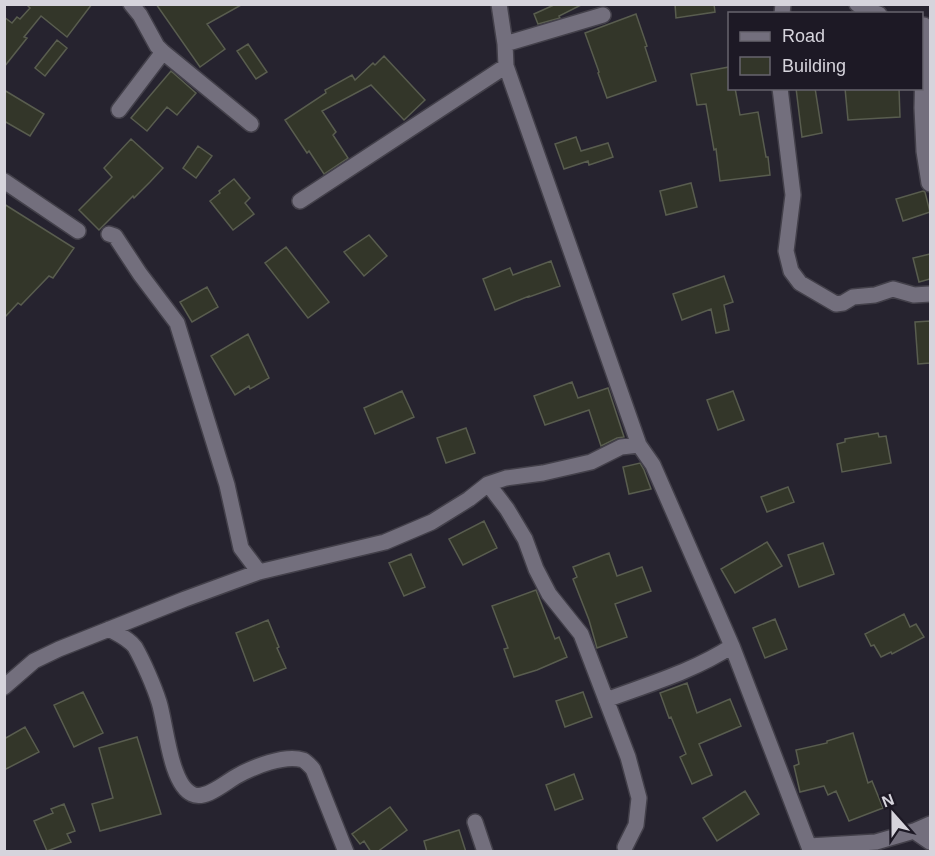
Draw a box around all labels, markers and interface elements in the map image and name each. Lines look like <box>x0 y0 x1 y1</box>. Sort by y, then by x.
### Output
legend <box>728 12 923 90</box>
text: Road <box>782 26 825 46</box>
text: Building <box>782 56 846 76</box>
north arrow <box>863 784 923 844</box>
text: N <box>879 790 896 810</box>

